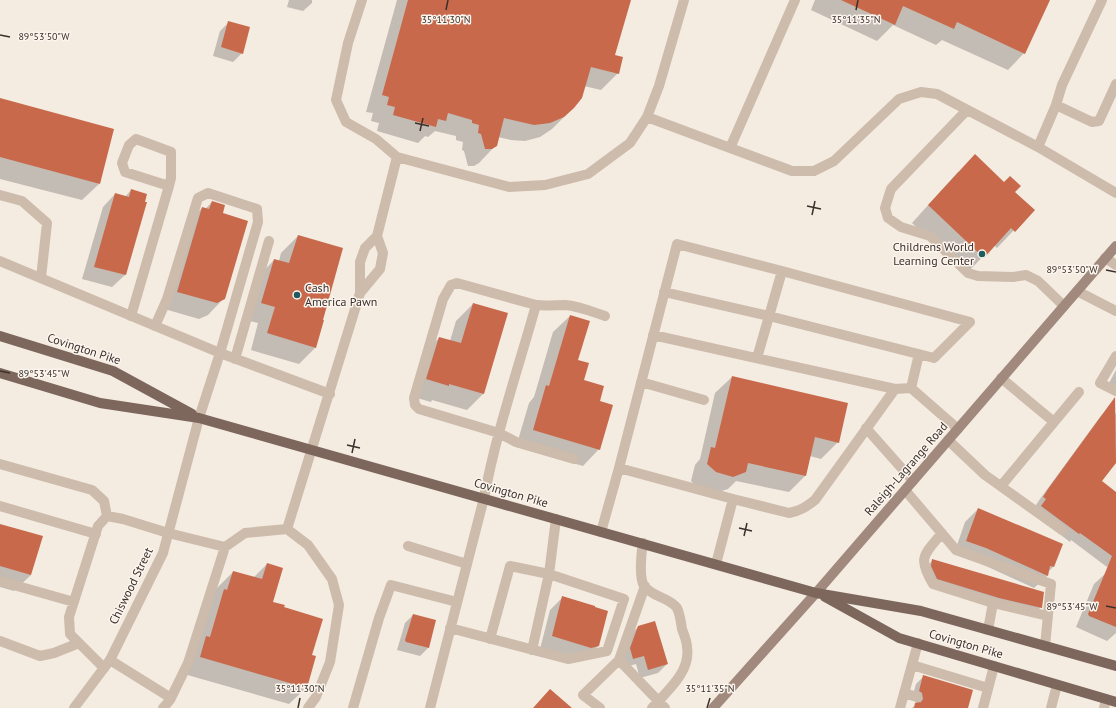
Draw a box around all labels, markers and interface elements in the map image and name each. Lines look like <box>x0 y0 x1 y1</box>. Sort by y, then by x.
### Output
text: 35°11'30"N <box>421 13 471 26</box>
text: 35°11'35"N <box>831 13 881 26</box>
text: 89°53'50"W <box>18 30 70 43</box>
place label: Childrens World Learning Center <box>893 239 974 268</box>
marker: Childrens World Learning Center <box>977 249 987 259</box>
text: 89°53'50"W <box>1046 263 1098 276</box>
place label: Cash America Pawn <box>305 280 377 309</box>
marker: Cash America Pawn <box>292 290 302 300</box>
street label: Covington Pike <box>45 330 123 367</box>
text: 89°53'45"W <box>18 367 70 380</box>
street label: Raleigh-Lagrange Road <box>861 419 950 519</box>
street label: Covington Pike <box>472 475 550 510</box>
street label: Chiswood Street <box>105 545 156 627</box>
text: 89°53'45"W <box>1046 600 1098 613</box>
street label: Covington Pike <box>927 626 1005 661</box>
text: 35°11'30"N <box>275 682 325 695</box>
text: 35°11'35"N <box>685 682 735 695</box>

